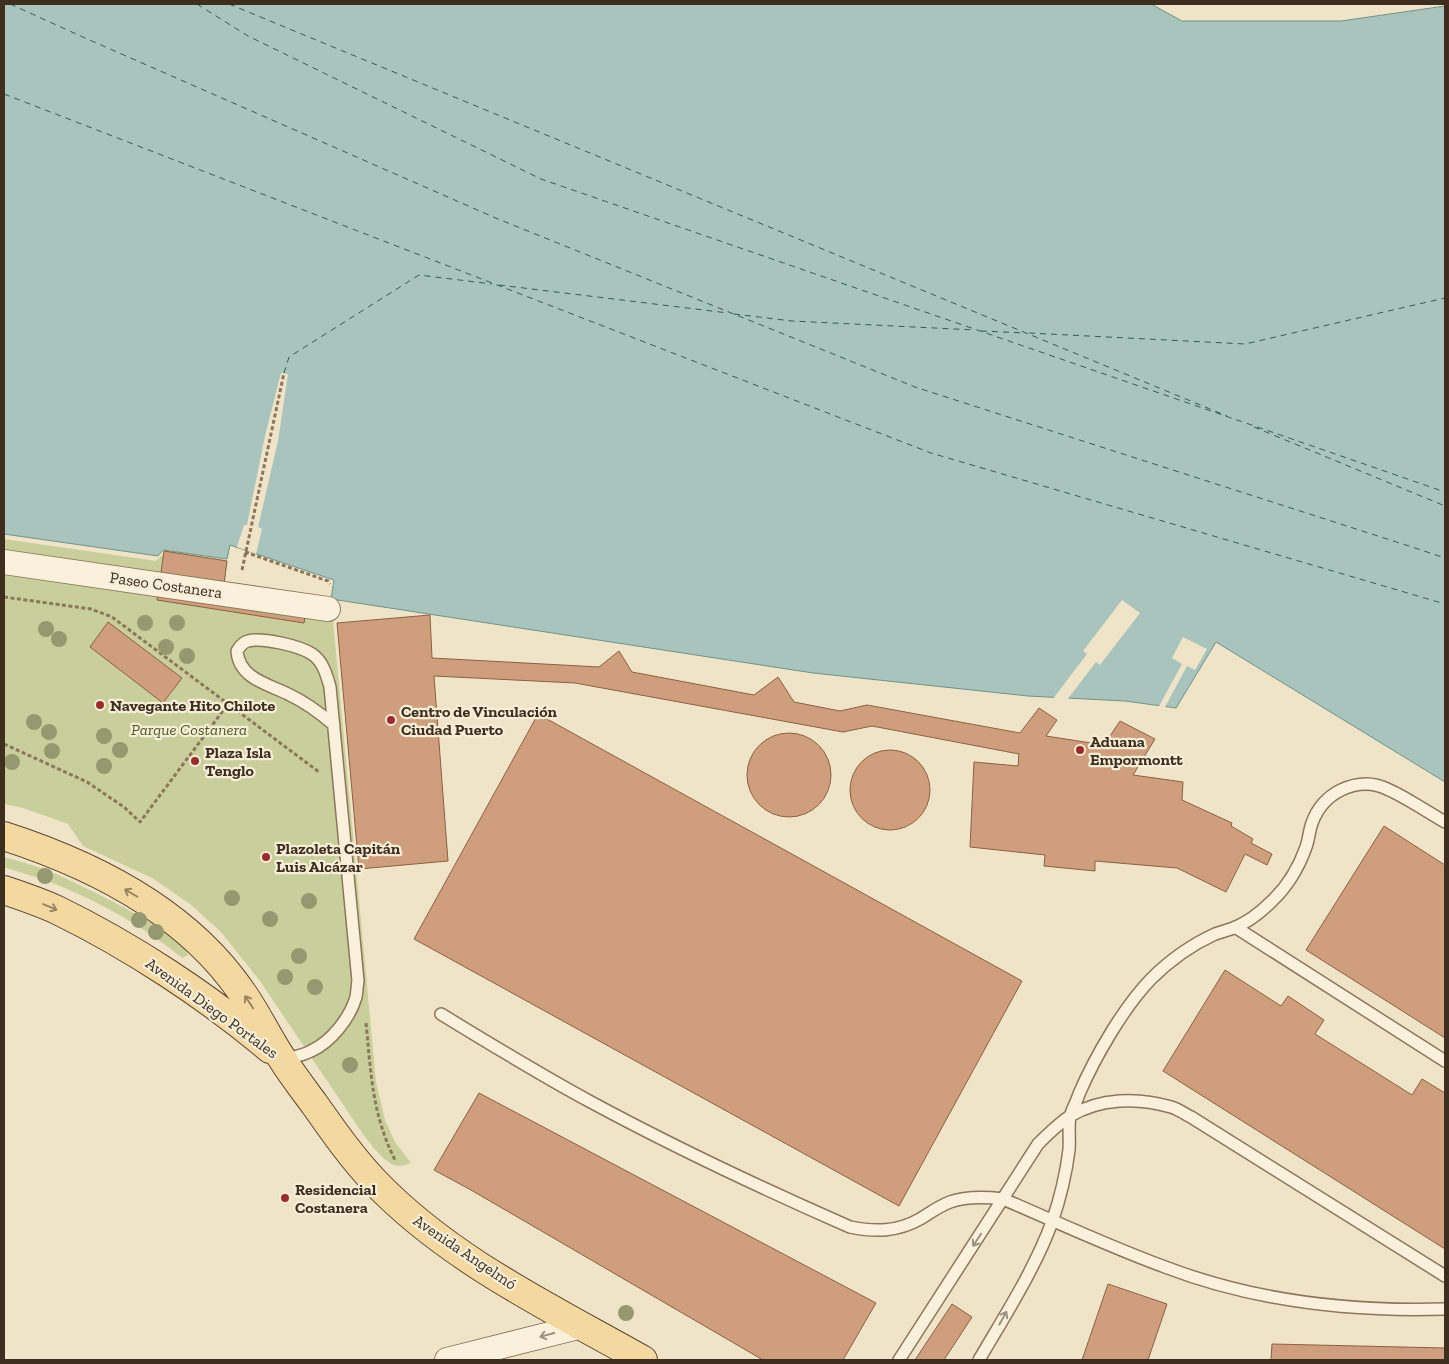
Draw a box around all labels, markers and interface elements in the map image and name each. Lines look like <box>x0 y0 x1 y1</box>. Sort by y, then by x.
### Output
street label: Paseo Costanera <box>108 568 224 602</box>
place label: Navegante Hito Chilote <box>110 696 275 715</box>
marker: Navegante Hito Chilote <box>94 699 106 711</box>
place label: Centro de Vinculación Ciudad Puerto <box>401 702 558 739</box>
marker: Centro de Vinculación Ciudad Puerto <box>385 714 397 726</box>
park label: Parque Costanera <box>131 720 247 739</box>
place label: Aduana Empormontt <box>1090 732 1183 769</box>
place label: Plaza Isla Tenglo <box>205 743 271 780</box>
marker: Aduana Empormontt <box>1074 744 1086 756</box>
marker: Plaza Isla Tenglo <box>189 755 201 767</box>
place label: Plazoleta Capitán Luis Alcázar <box>276 839 401 876</box>
marker: Plazoleta Capitán Luis Alcázar <box>260 851 272 863</box>
one-way arrow <box>125 887 139 897</box>
one-way arrow <box>41 903 57 912</box>
street label: Avenida Diego Portales <box>142 954 282 1062</box>
one-way arrow <box>243 996 253 1010</box>
place label: Residencial Costanera <box>295 1180 377 1217</box>
marker: Residencial Costanera <box>279 1192 291 1204</box>
street label: Avenida Angelmó <box>410 1210 520 1294</box>
one-way arrow <box>972 1233 982 1247</box>
one-way arrow <box>999 1311 1009 1325</box>
one-way arrow <box>539 1331 555 1341</box>

